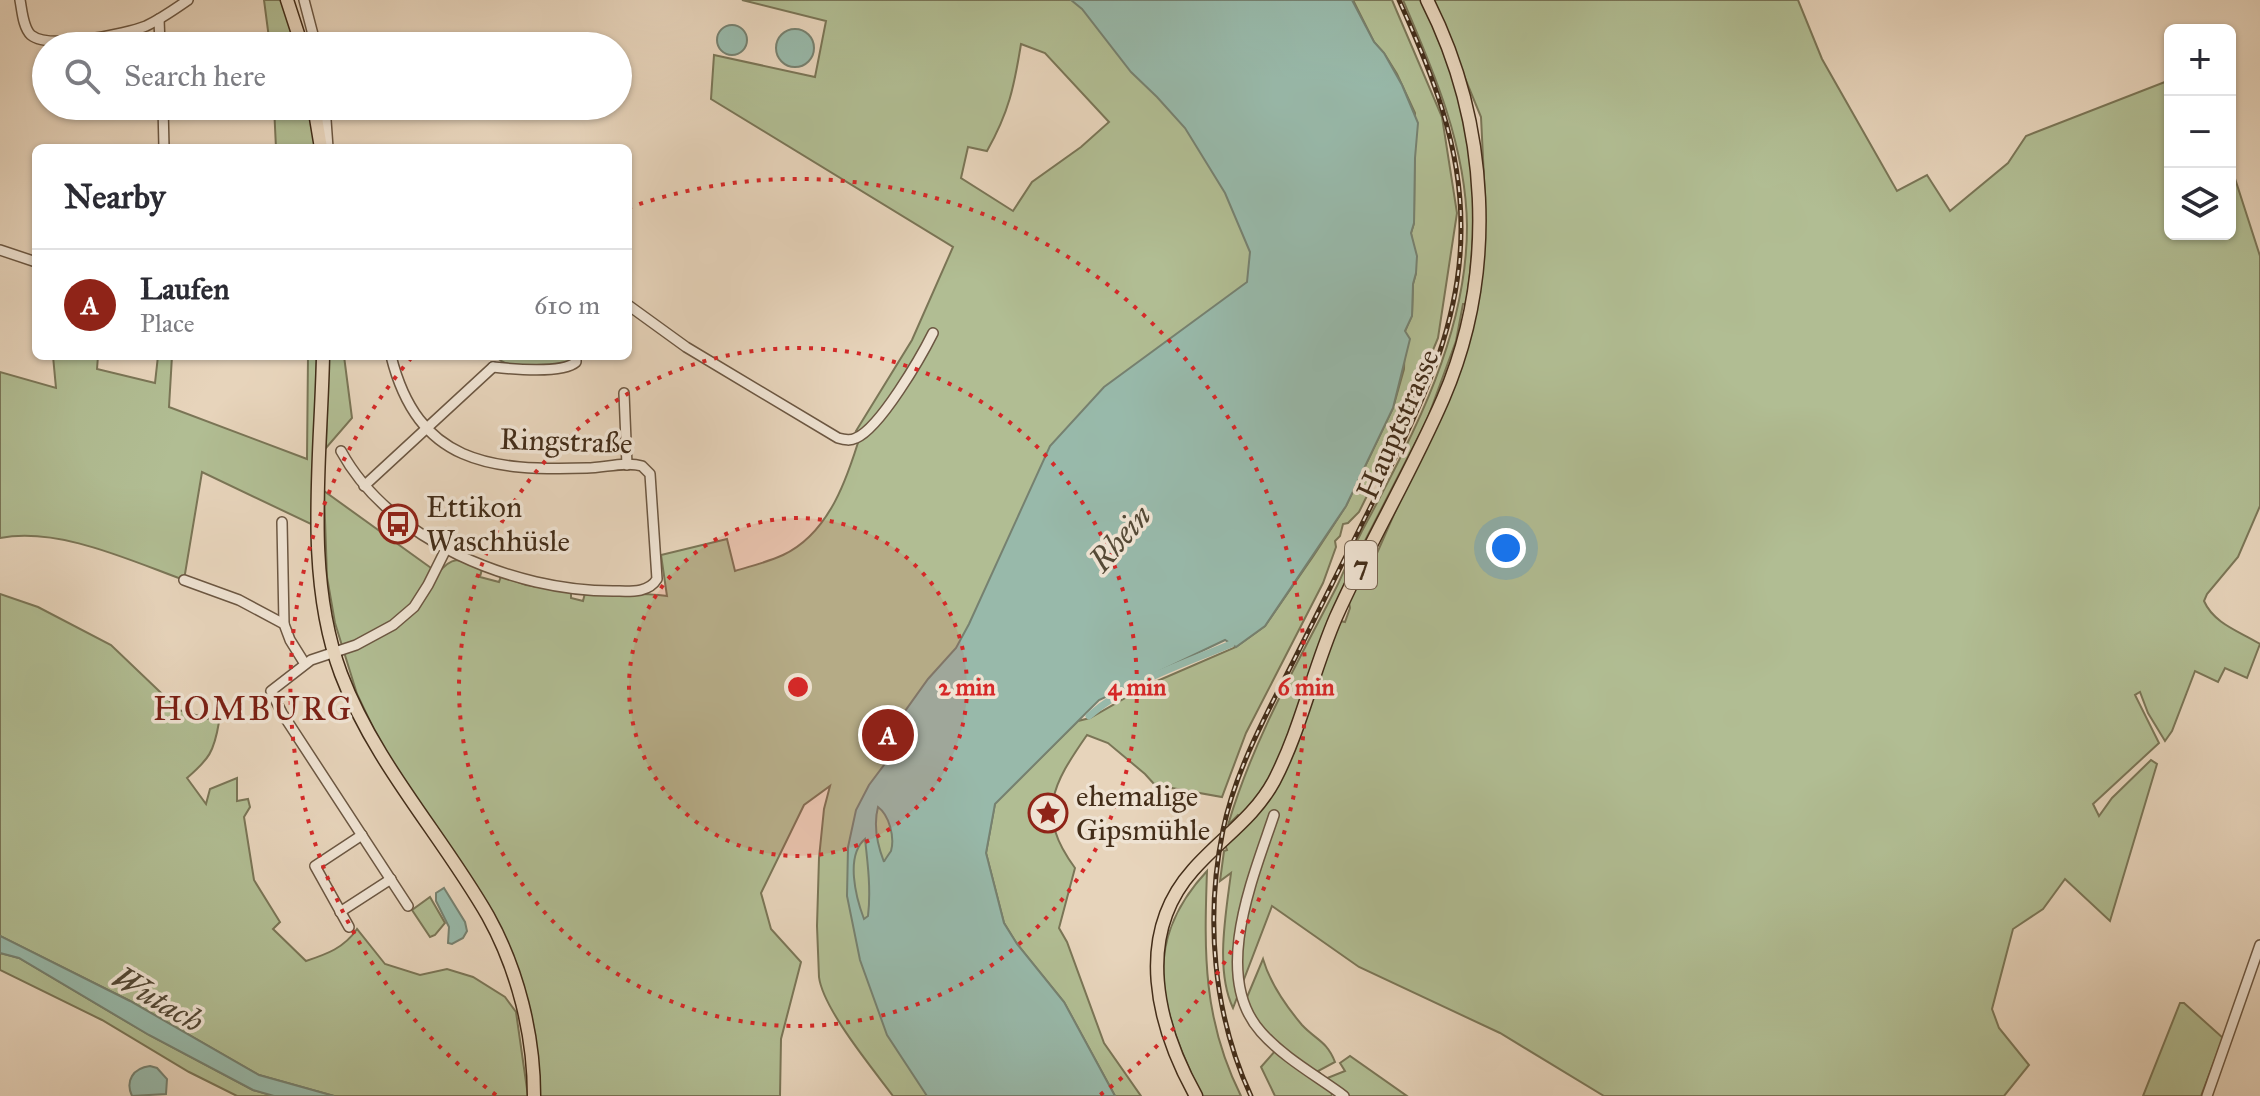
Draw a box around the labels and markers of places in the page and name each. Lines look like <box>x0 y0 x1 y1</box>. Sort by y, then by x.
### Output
place label: Ettikon Waschhüsle <box>426 489 570 559</box>
bus stop icon: Ettikon Waschhüsle <box>377 503 419 545</box>
centre of rings <box>784 673 812 701</box>
pin: A <box>862 705 914 765</box>
place label: ehemalige Gipsmühle <box>1076 778 1210 848</box>
place icon: ehemalige Gipsmühle <box>1027 792 1069 834</box>

